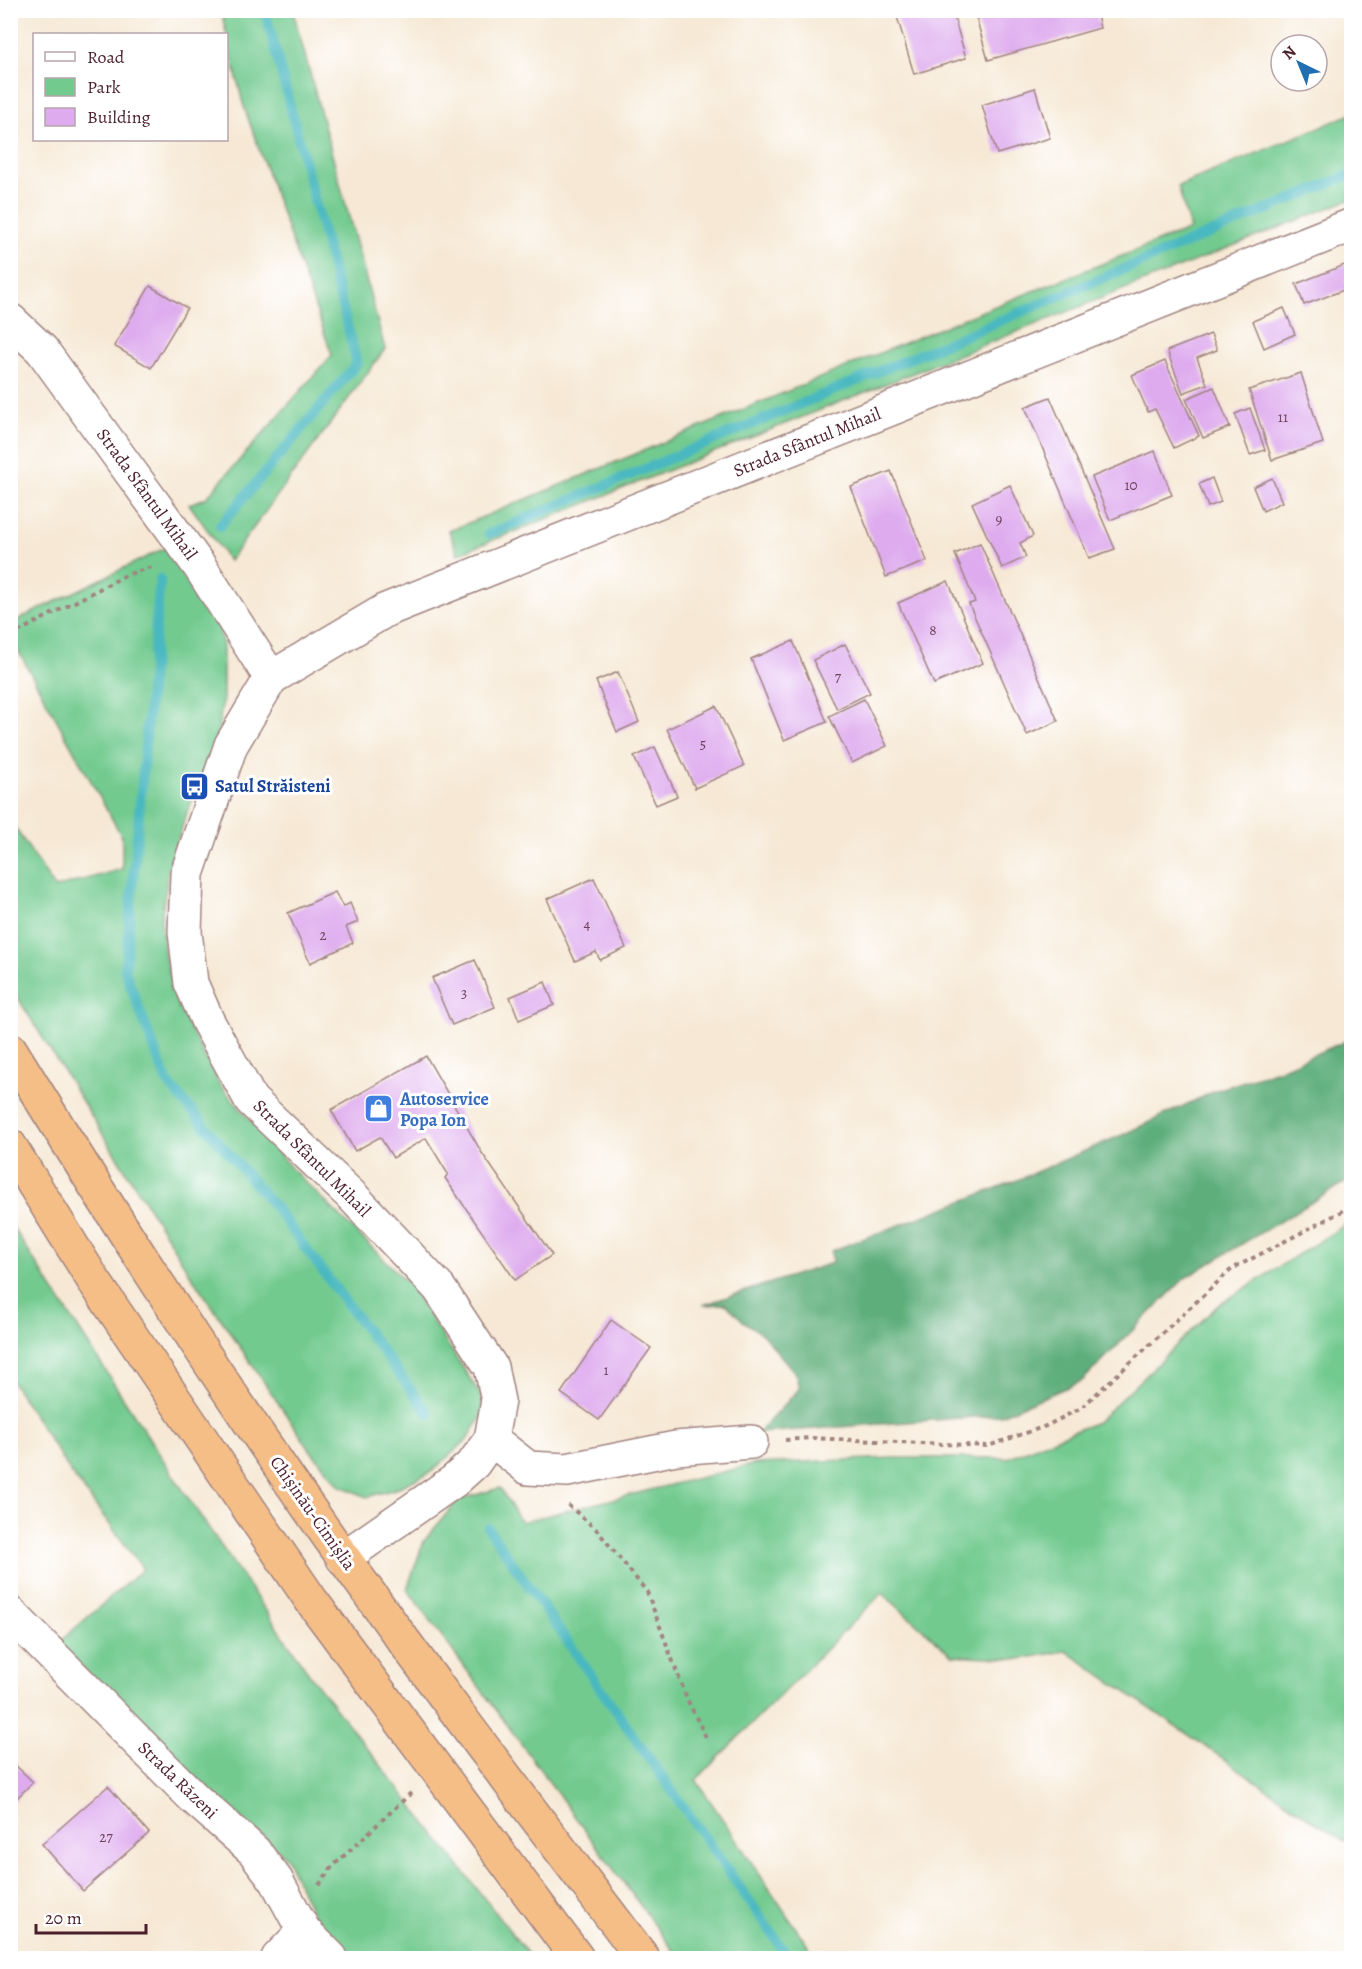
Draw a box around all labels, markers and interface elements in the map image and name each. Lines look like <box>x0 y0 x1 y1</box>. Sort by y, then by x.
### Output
legend <box>33 33 228 141</box>
north arrow <box>1269 33 1329 93</box>
text: N <box>1278 41 1301 65</box>
text: Road <box>87 45 125 69</box>
text: Park <box>87 75 121 99</box>
text: Building <box>87 105 151 129</box>
street label: Strada Sfântul Mihail <box>730 401 885 483</box>
house number: 11 <box>1278 407 1288 427</box>
street label: Strada Sfântul Mihail <box>91 423 203 565</box>
house number: 10 <box>1124 475 1138 495</box>
house number: 9 <box>996 509 1003 529</box>
house number: 8 <box>929 620 937 640</box>
house number: 7 <box>835 667 842 687</box>
house number: 5 <box>700 734 706 754</box>
bus stop icon: Satul Străisteni <box>178 770 210 802</box>
place label: Satul Străisteni <box>215 774 331 798</box>
house number: 4 <box>584 914 591 934</box>
house number: 2 <box>319 925 327 945</box>
house number: 3 <box>461 983 467 1003</box>
place label: Autoservice Popa Ion <box>399 1087 489 1132</box>
shop icon: Autoservice Popa Ion <box>363 1093 395 1125</box>
street label: Strada Sfântul Mihail <box>248 1094 376 1222</box>
house number: 1 <box>603 1360 609 1380</box>
street label: Chișinău-Cimișlia <box>265 1451 362 1575</box>
street label: Strada Răzeni <box>133 1736 223 1824</box>
house number: 27 <box>99 1827 113 1847</box>
scale bar <box>36 1897 146 1935</box>
text: 20 m <box>45 1906 82 1930</box>

